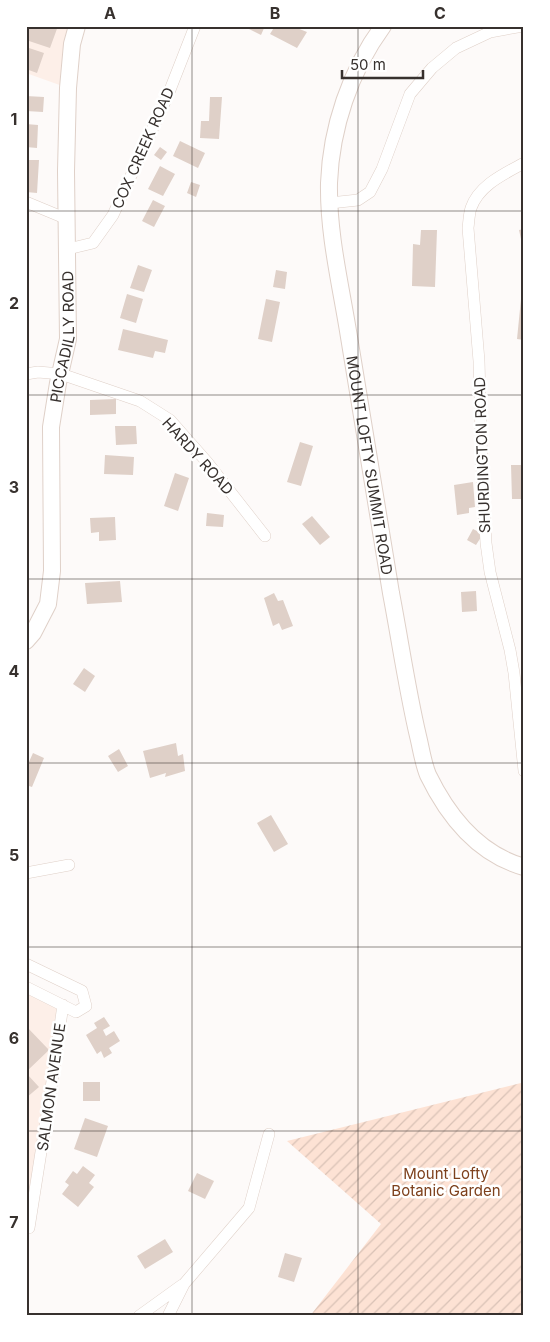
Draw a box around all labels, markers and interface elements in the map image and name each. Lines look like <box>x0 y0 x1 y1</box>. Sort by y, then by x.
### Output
text: A <box>104 3 116 23</box>
text: B <box>270 3 280 23</box>
text: C <box>434 3 446 23</box>
scale bar <box>342 48 424 80</box>
text: 50 m <box>350 55 386 74</box>
street label: COX CREEK ROAD <box>108 84 178 212</box>
text: 1 <box>11 109 17 129</box>
street label: PICCADILLY ROAD <box>46 271 78 404</box>
text: 2 <box>9 293 19 313</box>
street label: MOUNT LOFTY SUMMIT ROAD <box>343 354 397 576</box>
street label: SHURDINGTON ROAD <box>470 376 494 534</box>
street label: HARDY ROAD <box>158 413 238 499</box>
text: 3 <box>9 477 19 497</box>
text: 4 <box>9 661 20 681</box>
text: 5 <box>9 845 19 865</box>
street label: SALMON AVENUE <box>33 1022 69 1152</box>
text: 6 <box>9 1028 19 1048</box>
park label: Mount Lofty Botanic Garden <box>391 1164 501 1200</box>
text: 7 <box>9 1212 19 1232</box>

